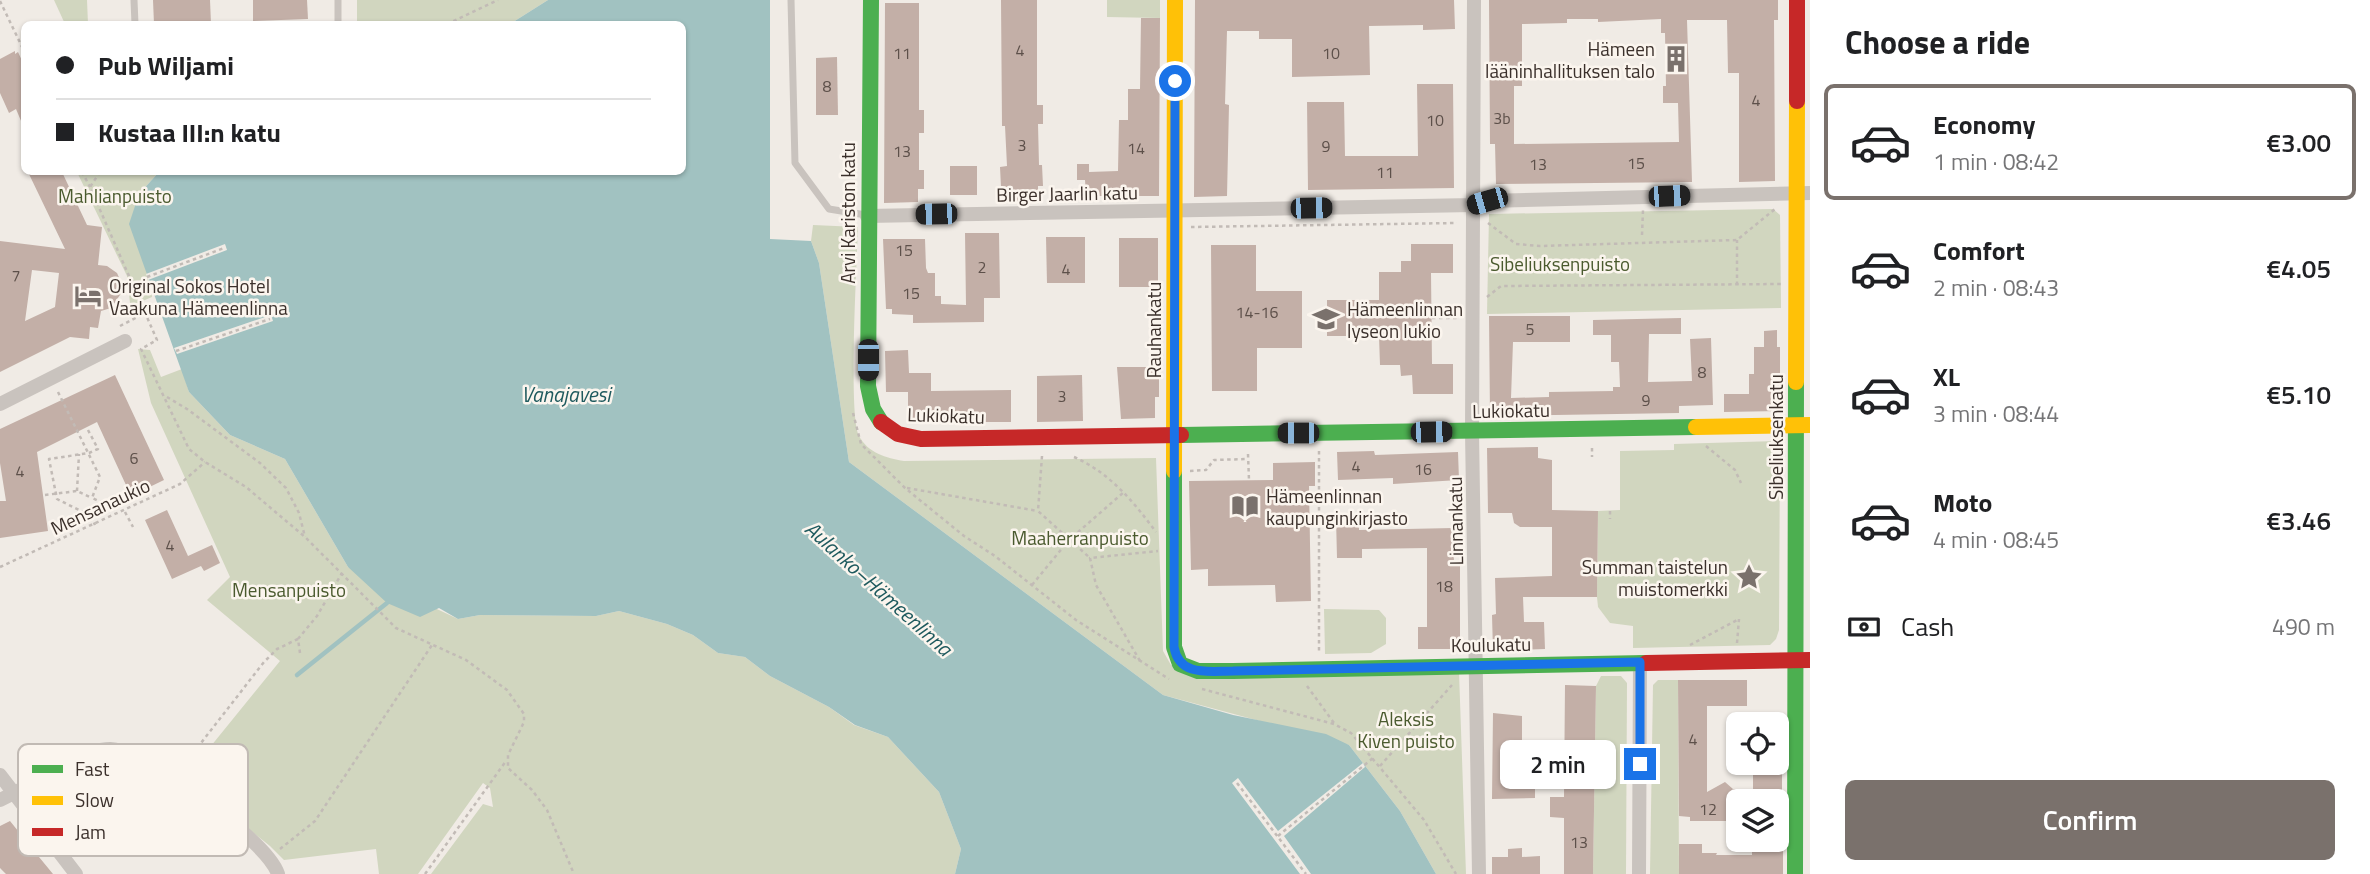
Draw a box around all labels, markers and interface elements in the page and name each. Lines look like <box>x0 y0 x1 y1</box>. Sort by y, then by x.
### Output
text: Choose a ride <box>1845 18 2030 66</box>
place label: Hämeen lääninhallituksen talo <box>1485 34 1655 85</box>
house number: 4 <box>1016 38 1025 62</box>
house number: 11 <box>893 41 911 65</box>
house number: 10 <box>1322 41 1340 65</box>
building icon: Hämeen lääninhallituksen talo <box>1661 44 1691 74</box>
text: Pub Wiljami <box>98 46 234 85</box>
route start <box>1159 65 1191 97</box>
house number: 8 <box>823 74 832 98</box>
house number: 4 <box>1752 88 1761 112</box>
text: Economy <box>1933 105 2035 144</box>
house number: 3b <box>1493 106 1511 130</box>
house number: 10 <box>1426 108 1444 132</box>
icon: car <box>1849 111 1912 174</box>
text: Kustaa III:n katu <box>98 113 281 152</box>
text: €3.00 <box>2267 123 2331 162</box>
house number: 3 <box>1018 133 1026 157</box>
house number: 9 <box>1322 134 1331 158</box>
house number: 14 <box>1127 136 1145 160</box>
house number: 13 <box>893 139 911 163</box>
street label: Arvi Kariston katu <box>833 142 862 284</box>
text: 1 min · 08:42 <box>1933 144 2059 179</box>
house number: 15 <box>1627 151 1645 175</box>
house number: 13 <box>1529 152 1547 176</box>
house number: 11 <box>1376 160 1394 184</box>
street label: Birger Jaarlin katu <box>996 177 1138 209</box>
park label: Mahlianpuisto <box>58 181 172 210</box>
car <box>1464 185 1511 217</box>
car <box>1648 185 1691 207</box>
car <box>1290 197 1333 219</box>
car <box>915 203 958 225</box>
text: Comfort <box>1933 231 2025 270</box>
icon: car <box>1849 237 1912 300</box>
house number: 15 <box>895 238 913 262</box>
park label: Sibeliuksenpuisto <box>1490 249 1630 278</box>
text: €4.05 <box>2267 249 2331 288</box>
house number: 2 <box>978 255 986 279</box>
house number: 4 <box>1062 257 1071 281</box>
house number: 7 <box>12 263 20 287</box>
text: 2 min · 08:43 <box>1933 270 2059 305</box>
place label: Original Sokos Hotel Vaakuna Hämeenlinna <box>109 271 288 322</box>
hotel icon: Original Sokos Hotel Vaakuna Hämeenlinna <box>73 281 103 311</box>
house number: 15 <box>902 281 920 305</box>
street label: Rauhankatu <box>1139 282 1168 378</box>
place label: Hämeenlinnan lyseon lukio <box>1347 294 1463 345</box>
house number: 14-16 <box>1236 300 1278 324</box>
school or university icon: Hämeenlinnan lyseon lukio <box>1311 304 1341 334</box>
house number: 5 <box>1526 317 1535 341</box>
car <box>858 339 879 381</box>
text: XL <box>1933 357 1960 396</box>
house number: 8 <box>1698 360 1707 384</box>
icon: car <box>1849 363 1912 426</box>
street label: Sibeliuksenkatu <box>1761 374 1790 500</box>
text: €5.10 <box>2267 375 2331 414</box>
water label: Vanajavesi <box>521 378 613 410</box>
house number: 3 <box>1058 384 1066 408</box>
house number: 9 <box>1642 388 1651 412</box>
street label: Lukiokatu <box>1472 395 1550 425</box>
text: 3 min · 08:44 <box>1933 396 2059 431</box>
street label: Lukiokatu <box>907 399 985 431</box>
car <box>1410 421 1453 443</box>
car <box>1278 423 1320 444</box>
house number: 6 <box>130 446 139 470</box>
house number: 4 <box>1352 454 1361 478</box>
house number: 16 <box>1414 457 1432 481</box>
house number: 4 <box>16 459 25 483</box>
street label: Mensanaukio <box>45 470 155 542</box>
street label: Linnankatu <box>1440 476 1470 566</box>
place label: Hämeenlinnan kaupunginkirjasto <box>1266 481 1408 532</box>
text: Moto <box>1933 483 1992 522</box>
icon: car <box>1849 489 1912 552</box>
library icon: Hämeenlinnan kaupunginkirjasto <box>1230 491 1260 521</box>
text: €3.46 <box>2267 501 2331 540</box>
water label: Aulanko–Hämeenlinna <box>798 513 961 664</box>
text: 4 min · 08:45 <box>1933 522 2059 557</box>
park label: Maaherranpuisto <box>1011 523 1149 552</box>
house number: 4 <box>166 533 175 557</box>
place label: Summan taistelun muistomerkki <box>1582 552 1728 603</box>
place icon: Summan taistelun muistomerkki <box>1734 562 1764 592</box>
house number: 18 <box>1435 574 1453 598</box>
park label: Mensanpuisto <box>232 575 346 604</box>
text: Cash <box>1901 607 1954 646</box>
icon: cash <box>1845 608 1883 646</box>
text: 490 m <box>2272 609 2335 644</box>
street label: Koulukatu <box>1451 629 1531 659</box>
park label: Aleksis Kiven puisto <box>1357 704 1455 755</box>
map controls <box>1726 712 1789 852</box>
button: locate <box>1726 712 1789 775</box>
house number: 4 <box>1689 727 1698 751</box>
callout: 2 min <box>1500 740 1616 788</box>
legend <box>18 744 248 856</box>
text: 2 min <box>1530 747 1586 782</box>
route end <box>1624 748 1656 780</box>
text: Fast <box>75 754 110 783</box>
button: Confirm <box>1845 780 2335 860</box>
text: Slow <box>75 785 114 814</box>
button: layers <box>1726 789 1789 852</box>
house number: 12 <box>1699 797 1717 821</box>
text: Jam <box>75 817 106 846</box>
house number: 13 <box>1570 830 1588 854</box>

